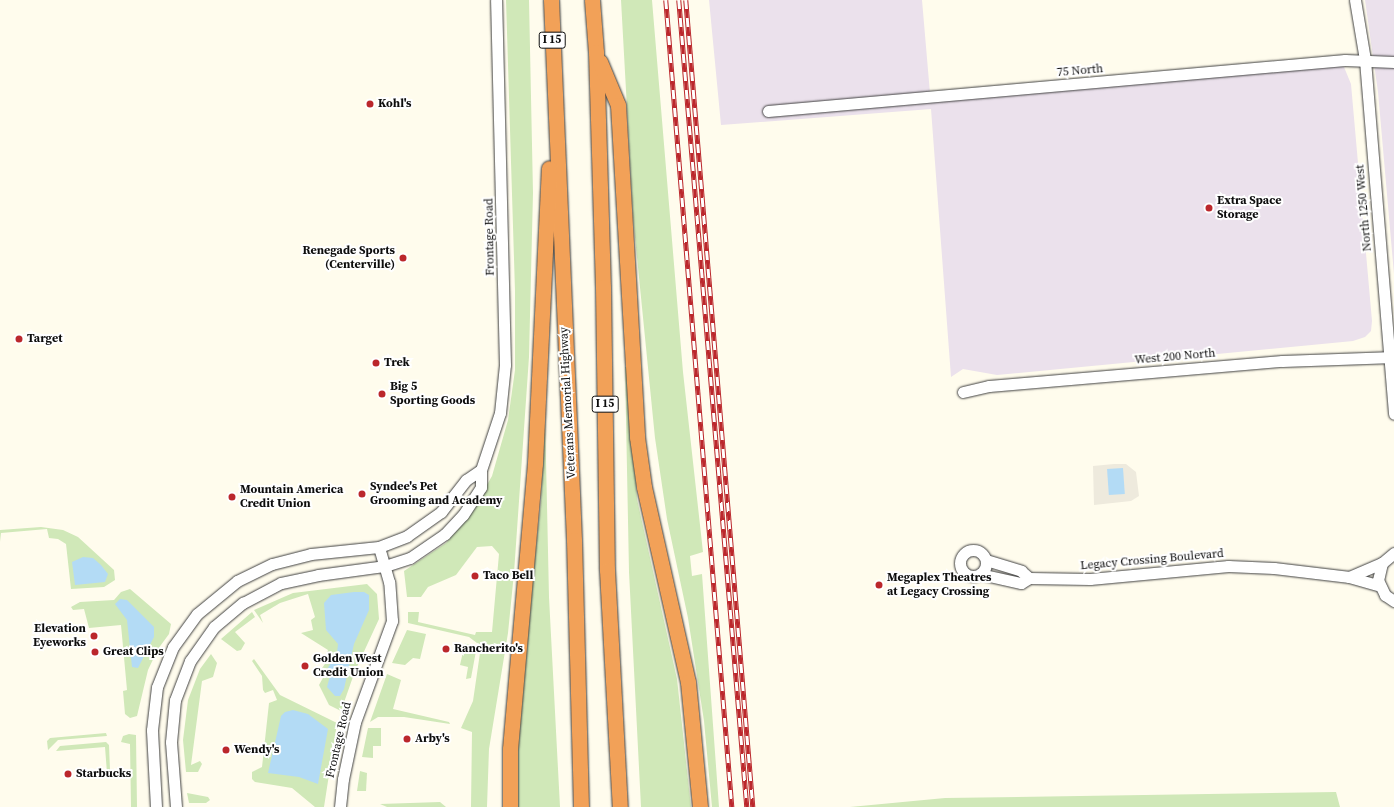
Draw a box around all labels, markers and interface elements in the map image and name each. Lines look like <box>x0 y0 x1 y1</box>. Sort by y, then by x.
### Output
road number: I 15 <box>538 31 566 49</box>
street label: 75 North <box>1056 62 1104 80</box>
place label: Kohl's <box>378 97 412 111</box>
marker: Kohl's <box>365 99 375 109</box>
street label: North 1250 West <box>1353 164 1375 252</box>
place label: Extra Space Storage <box>1217 194 1282 222</box>
street label: Frontage Road <box>482 198 498 276</box>
marker: Extra Space Storage <box>1204 203 1214 213</box>
place label: Renegade Sports (Centerville) <box>302 244 395 272</box>
marker: Renegade Sports (Centerville) <box>398 253 408 263</box>
street label: Veterans Memorial Highway <box>557 327 579 479</box>
place label: Target <box>27 332 62 346</box>
marker: Target <box>14 334 24 344</box>
street label: West 200 North <box>1134 346 1216 368</box>
place label: Trek <box>384 356 410 370</box>
marker: Trek <box>371 358 381 368</box>
place label: Big 5 Sporting Goods <box>390 380 475 408</box>
marker: Big 5 Sporting Goods <box>377 389 387 399</box>
road number: I 15 <box>591 395 619 413</box>
place label: Syndee's Pet Grooming and Academy <box>370 480 502 508</box>
place label: Mountain America Credit Union <box>240 483 343 511</box>
marker: Syndee's Pet Grooming and Academy <box>357 489 367 499</box>
marker: Mountain America Credit Union <box>227 492 237 502</box>
street label: Legacy Crossing Boulevard <box>1080 547 1224 573</box>
place label: Taco Bell <box>483 569 533 583</box>
marker: Taco Bell <box>470 571 480 581</box>
place label: Megaplex Theatres at Legacy Crossing <box>887 571 992 599</box>
marker: Megaplex Theatres at Legacy Crossing <box>874 580 884 590</box>
place label: Elevation Eyeworks <box>33 622 86 650</box>
marker: Elevation Eyeworks <box>89 631 99 641</box>
place label: Rancherito's <box>454 642 523 656</box>
marker: Rancherito's <box>441 644 451 654</box>
place label: Great Clips <box>103 645 164 659</box>
marker: Great Clips <box>90 647 100 657</box>
place label: Golden West Credit Union <box>313 652 384 680</box>
marker: Golden West Credit Union <box>300 661 310 671</box>
street label: Frontage Road <box>323 701 355 779</box>
place label: Arby's <box>415 732 450 746</box>
marker: Arby's <box>402 734 412 744</box>
place label: Wendy's <box>234 743 279 757</box>
marker: Wendy's <box>221 745 231 755</box>
place label: Starbucks <box>76 767 131 781</box>
marker: Starbucks <box>63 769 73 779</box>

